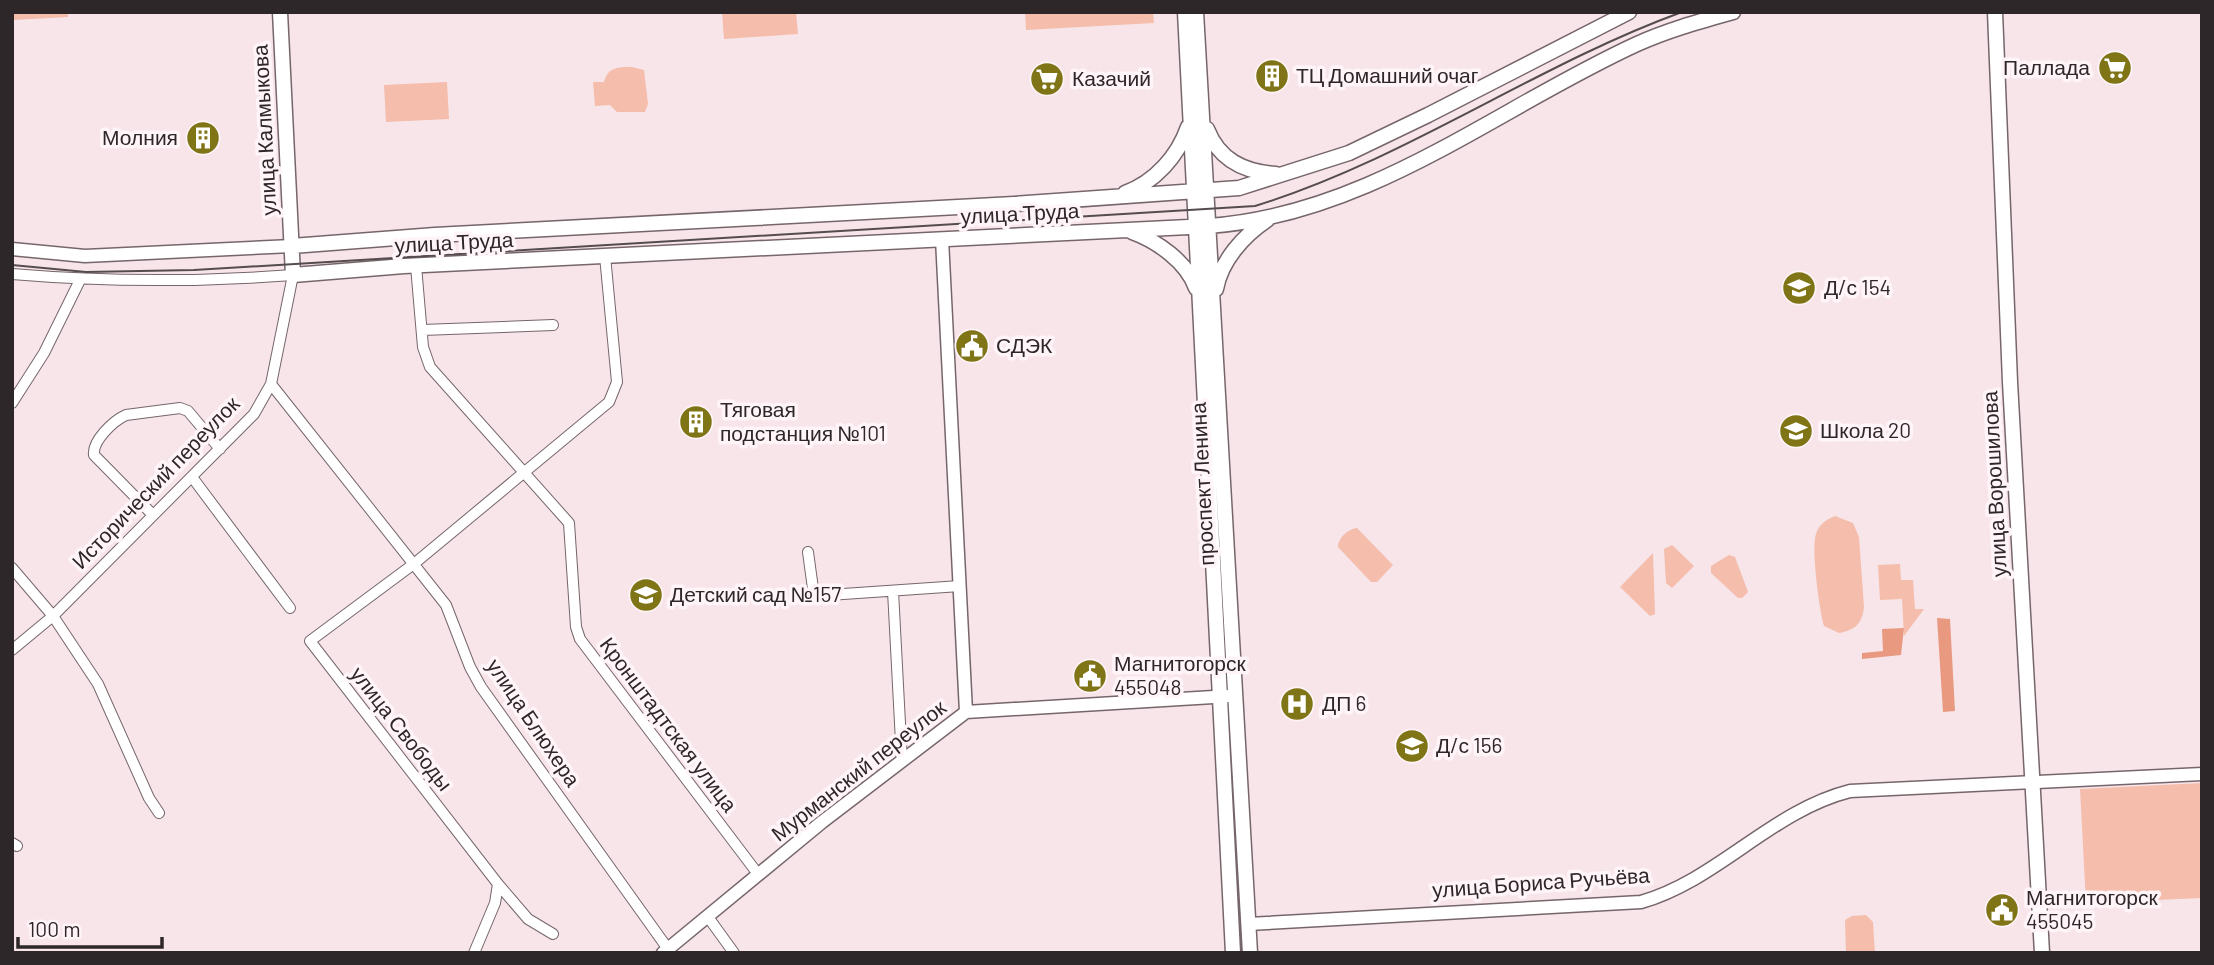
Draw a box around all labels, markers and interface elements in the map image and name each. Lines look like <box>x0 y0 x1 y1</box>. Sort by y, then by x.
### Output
street label: улица Калмыкова <box>247 44 280 216</box>
supermarket icon: Паллада <box>2096 49 2134 87</box>
place label: Паллада <box>2003 54 2090 79</box>
building icon: ТЦ Домашний очаг <box>1253 57 1291 95</box>
supermarket icon: Казачий <box>1028 60 1066 98</box>
place label: ТЦ Домашний очаг <box>1296 62 1479 87</box>
place label: Казачий <box>1072 65 1151 90</box>
building icon: Молния <box>184 119 222 157</box>
place label: Молния <box>102 124 178 149</box>
street label: улица Труда <box>960 197 1080 228</box>
street label: улица Труда <box>394 226 514 257</box>
school or university icon: Д/с 154 <box>1780 269 1818 307</box>
place label: Д/с 154 <box>1824 274 1891 299</box>
public building icon: СДЭК <box>953 327 991 365</box>
place label: СДЭК <box>996 332 1053 357</box>
street label: Исторический переулок <box>66 390 244 573</box>
street label: улица Ворошилова <box>1976 390 2011 578</box>
place label: Тяговая подстанция №101 <box>720 396 886 445</box>
street label: проспект Ленина <box>1185 401 1218 566</box>
building icon: Тяговая подстанция №101 <box>677 403 715 441</box>
school or university icon: Школа 20 <box>1777 412 1815 450</box>
place label: Школа 20 <box>1820 417 1911 442</box>
school or university icon: Детский сад №157 <box>627 576 665 614</box>
place label: Детский сад №157 <box>670 581 841 606</box>
street label: Кронштадтская улица <box>595 632 743 816</box>
place label: Магнитогорск 455048 <box>1114 650 1247 699</box>
street label: улица Блюхера <box>482 654 586 791</box>
public building icon: Магнитогорск 455048 <box>1071 657 1109 695</box>
street label: улица Свободы <box>346 661 458 795</box>
hospital icon: ДП 6 <box>1278 685 1316 723</box>
place label: ДП 6 <box>1322 690 1366 715</box>
street label: Мурманский переулок <box>766 694 951 846</box>
school or university icon: Д/с 156 <box>1393 727 1431 765</box>
place label: Д/с 156 <box>1436 732 1502 757</box>
street label: улица Бориса Ручьёва <box>1431 861 1651 902</box>
place label: Магнитогорск 455045 <box>2026 884 2159 933</box>
public building icon: Магнитогорск 455045 <box>1983 891 2021 929</box>
scale bar <box>18 906 161 950</box>
text: 100 m <box>28 916 81 941</box>

